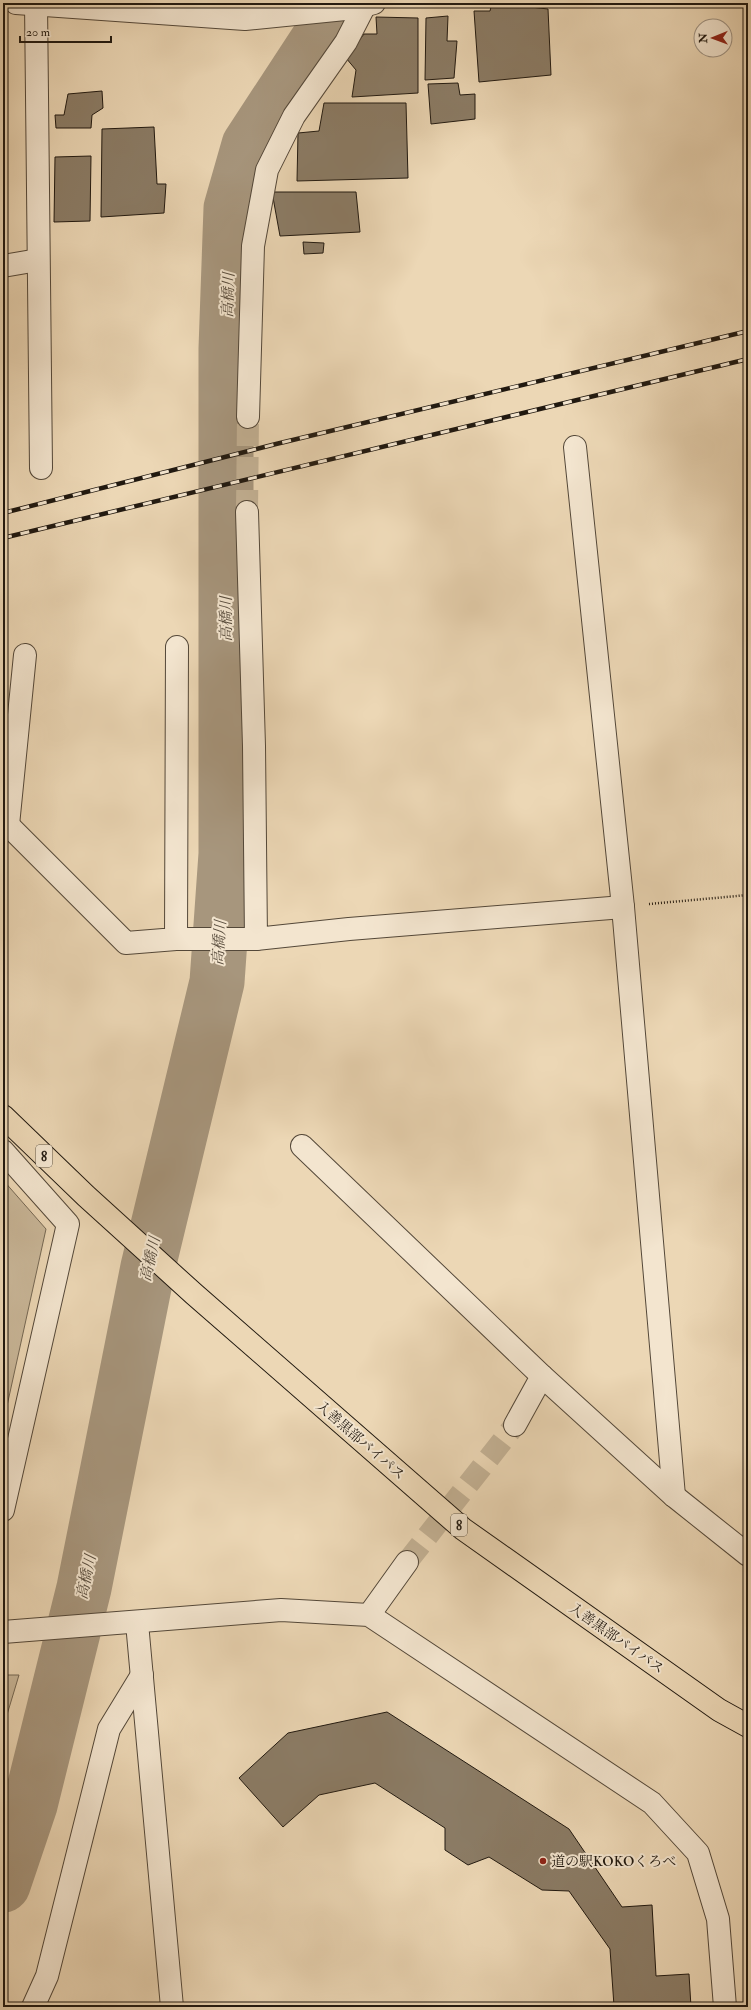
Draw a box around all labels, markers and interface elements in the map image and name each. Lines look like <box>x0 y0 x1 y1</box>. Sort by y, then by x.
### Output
scale bar <box>20 18 111 44</box>
north arrow <box>693 18 733 58</box>
text: 20 m <box>26 25 51 40</box>
text: N <box>697 32 710 44</box>
water label: 高橋川 <box>218 270 239 318</box>
water label: 高橋川 <box>217 595 236 642</box>
water label: 高橋川 <box>208 918 231 966</box>
road number: 8 <box>36 1145 52 1167</box>
water label: 高橋川 <box>136 1233 165 1283</box>
street label: 入善黒部バイパス <box>313 1397 408 1483</box>
road number: 8 <box>451 1514 467 1536</box>
water label: 高橋川 <box>73 1551 101 1601</box>
street label: 入善黒部バイパス <box>566 1599 667 1677</box>
place label: 道の駅KOKOくろべ <box>551 1853 676 1870</box>
marker: 道の駅KOKOくろべ <box>538 1856 548 1866</box>

